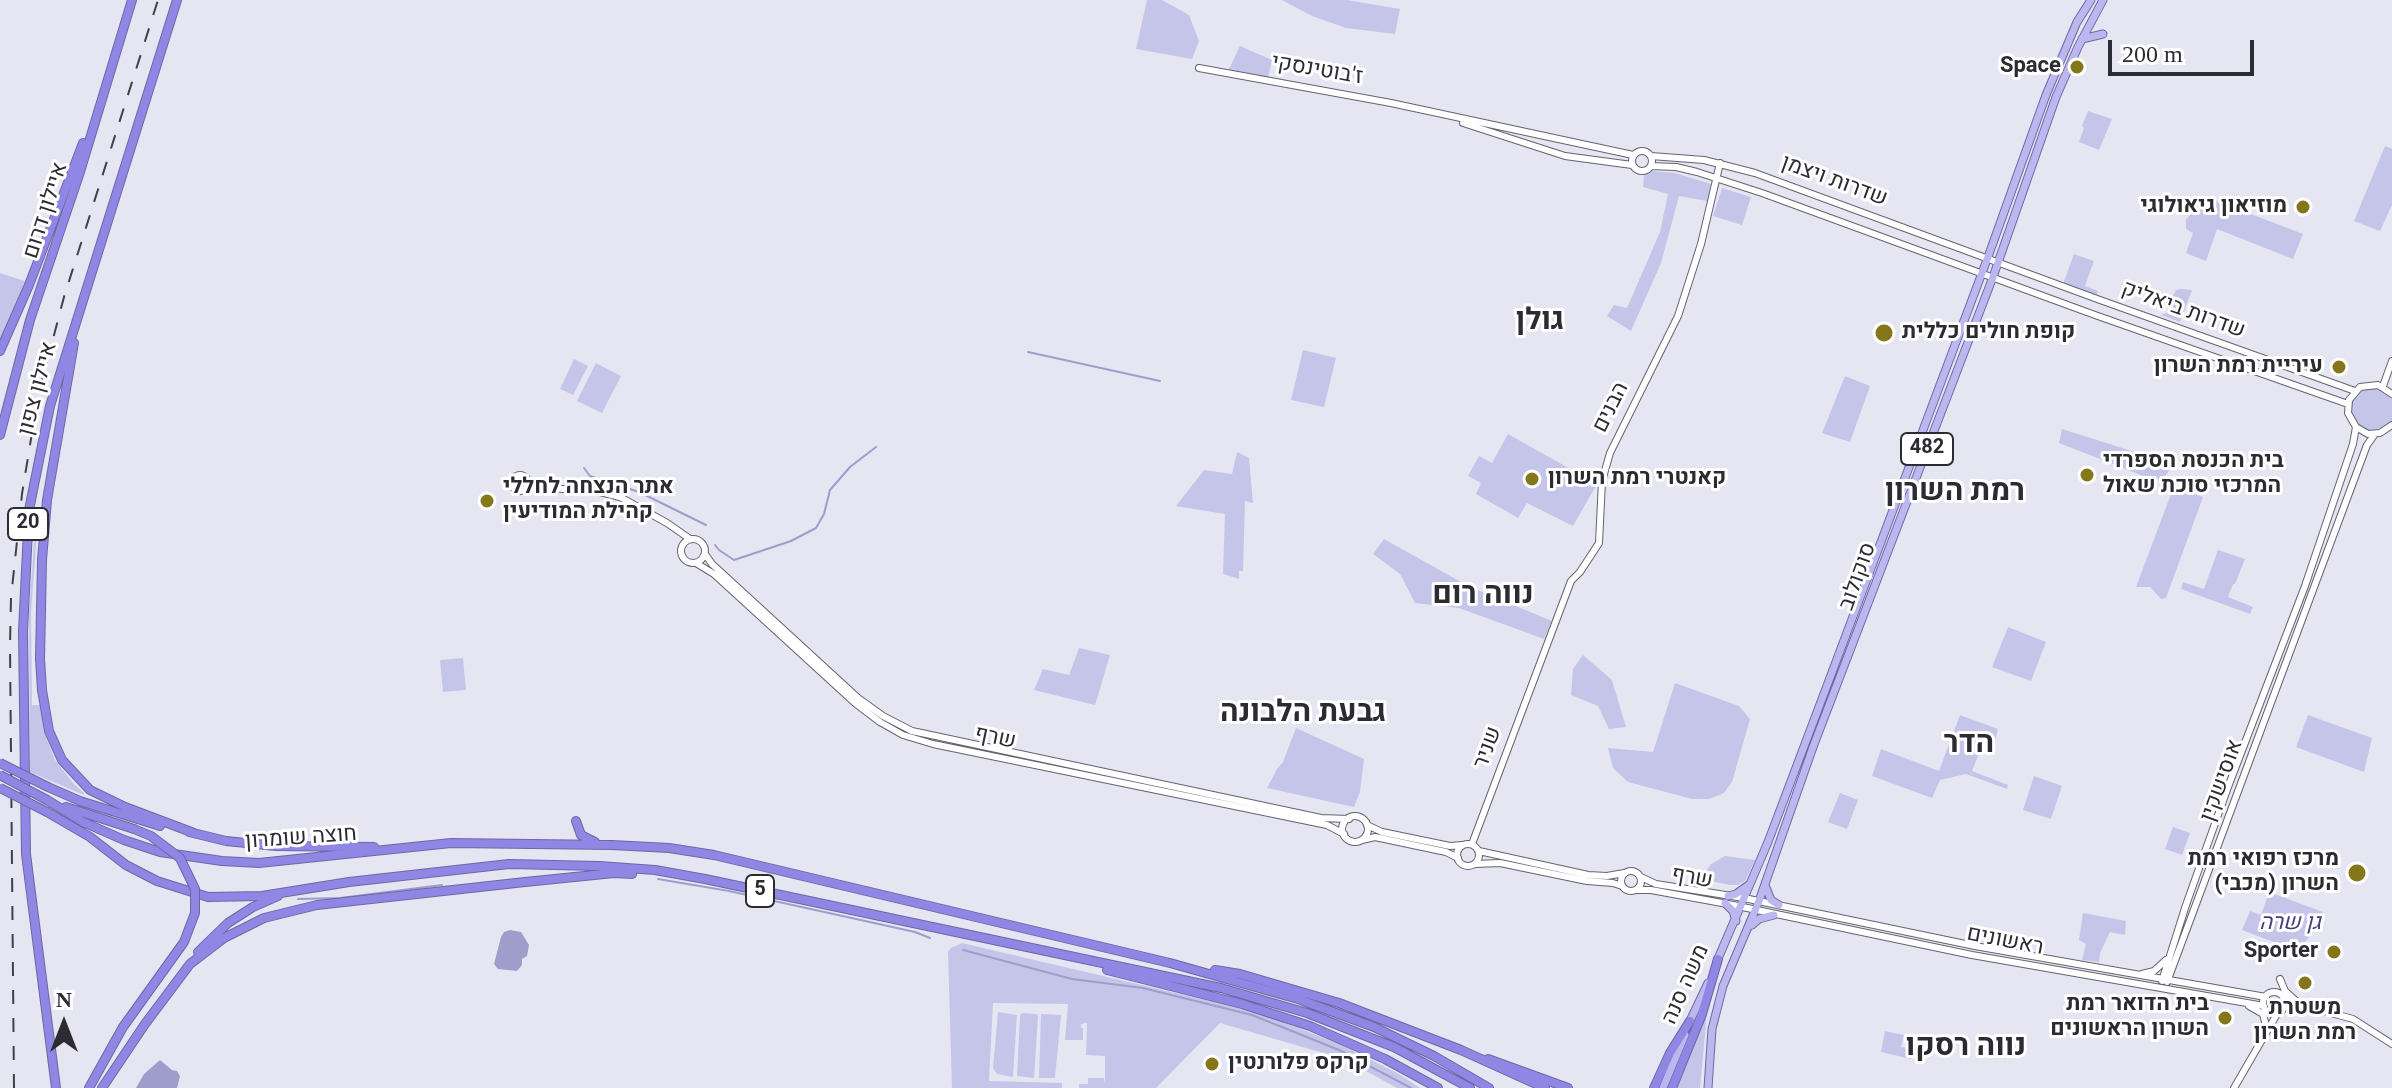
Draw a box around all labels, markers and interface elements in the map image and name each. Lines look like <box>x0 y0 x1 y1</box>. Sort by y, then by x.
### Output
scale bar <box>2112 24 2258 74</box>
text: 200 m <box>2122 41 2183 67</box>
street label: ז'בוטינסקי <box>1269 50 1365 92</box>
place label: Space <box>2000 54 2061 80</box>
marker: Space <box>2068 58 2086 76</box>
street label: שדרות ויצמן <box>1777 151 1891 213</box>
street label: איילון דרום <box>19 160 75 262</box>
place label: מוזיאון גיאולוגי <box>2140 194 2287 220</box>
marker: מוזיאון גיאולוגי <box>2294 198 2312 216</box>
street label: שדרות ביאליק <box>2118 276 2248 346</box>
district label: גולן <box>1516 305 1564 341</box>
place label: קופת חולים כללית <box>1902 320 2075 346</box>
marker: קופת חולים כללית <box>1873 322 1895 344</box>
street label: איילון צפון <box>14 339 64 439</box>
place label: עיריית רמת השרון <box>2154 354 2323 380</box>
marker: עיריית רמת השרון <box>2330 358 2348 376</box>
street label: הבנים <box>1588 378 1636 438</box>
road number: 482 <box>1901 433 1953 465</box>
place label: בית הכנסת הספרדי המרכזי סוכת שאול <box>2103 449 2284 500</box>
place label: קאנטרי רמת השרון <box>1548 466 1726 492</box>
marker: בית הכנסת הספרדי המרכזי סוכת שאול <box>2078 466 2096 484</box>
marker: קאנטרי רמת השרון <box>1523 470 1541 488</box>
place label: אתר הנצחה לחללי קהילת המודיעין <box>503 475 674 526</box>
district label: רמת השרון <box>1885 476 2025 512</box>
marker: אתר הנצחה לחללי קהילת המודיעין <box>478 492 496 510</box>
road number: 20 <box>8 508 48 540</box>
street label: סוקולוב <box>1835 540 1883 614</box>
district label: נווה רום <box>1432 579 1534 615</box>
district label: גבעת הלבונה <box>1220 697 1386 733</box>
street label: שרף <box>972 722 1018 756</box>
street label: שניר <box>1469 723 1509 773</box>
district label: הדר <box>1944 728 1994 764</box>
street label: אוסישקין <box>2196 736 2250 826</box>
street label: חוצה שומרון <box>244 822 358 856</box>
place label: מרכז רפואי רמת השרון (מכבי) <box>2188 847 2339 898</box>
street label: שרף <box>1669 862 1715 896</box>
marker: מרכז רפואי רמת השרון (מכבי) <box>2346 862 2368 884</box>
road number: 5 <box>746 875 774 907</box>
park label: גן שרה <box>2259 911 2321 937</box>
street label: ראשונים <box>1964 922 2046 962</box>
place label: Sporter <box>2244 939 2318 965</box>
street label: משה סנה <box>1658 941 1716 1029</box>
marker: Sporter <box>2325 943 2343 961</box>
marker: משטרת רמת השרון <box>2296 974 2314 992</box>
north arrow <box>24 984 104 1064</box>
text: N <box>56 987 72 1012</box>
place label: בית הדואר רמת השרון הראשונים <box>2050 992 2209 1044</box>
place label: משטרת רמת השרון <box>2254 996 2356 1048</box>
marker: בית הדואר רמת השרון הראשונים <box>2216 1009 2234 1027</box>
district label: נווה רסקו <box>1906 1031 2026 1067</box>
place label: קרקס פלורנטין <box>1228 1051 1369 1077</box>
marker: קרקס פלורנטין <box>1203 1055 1221 1073</box>

